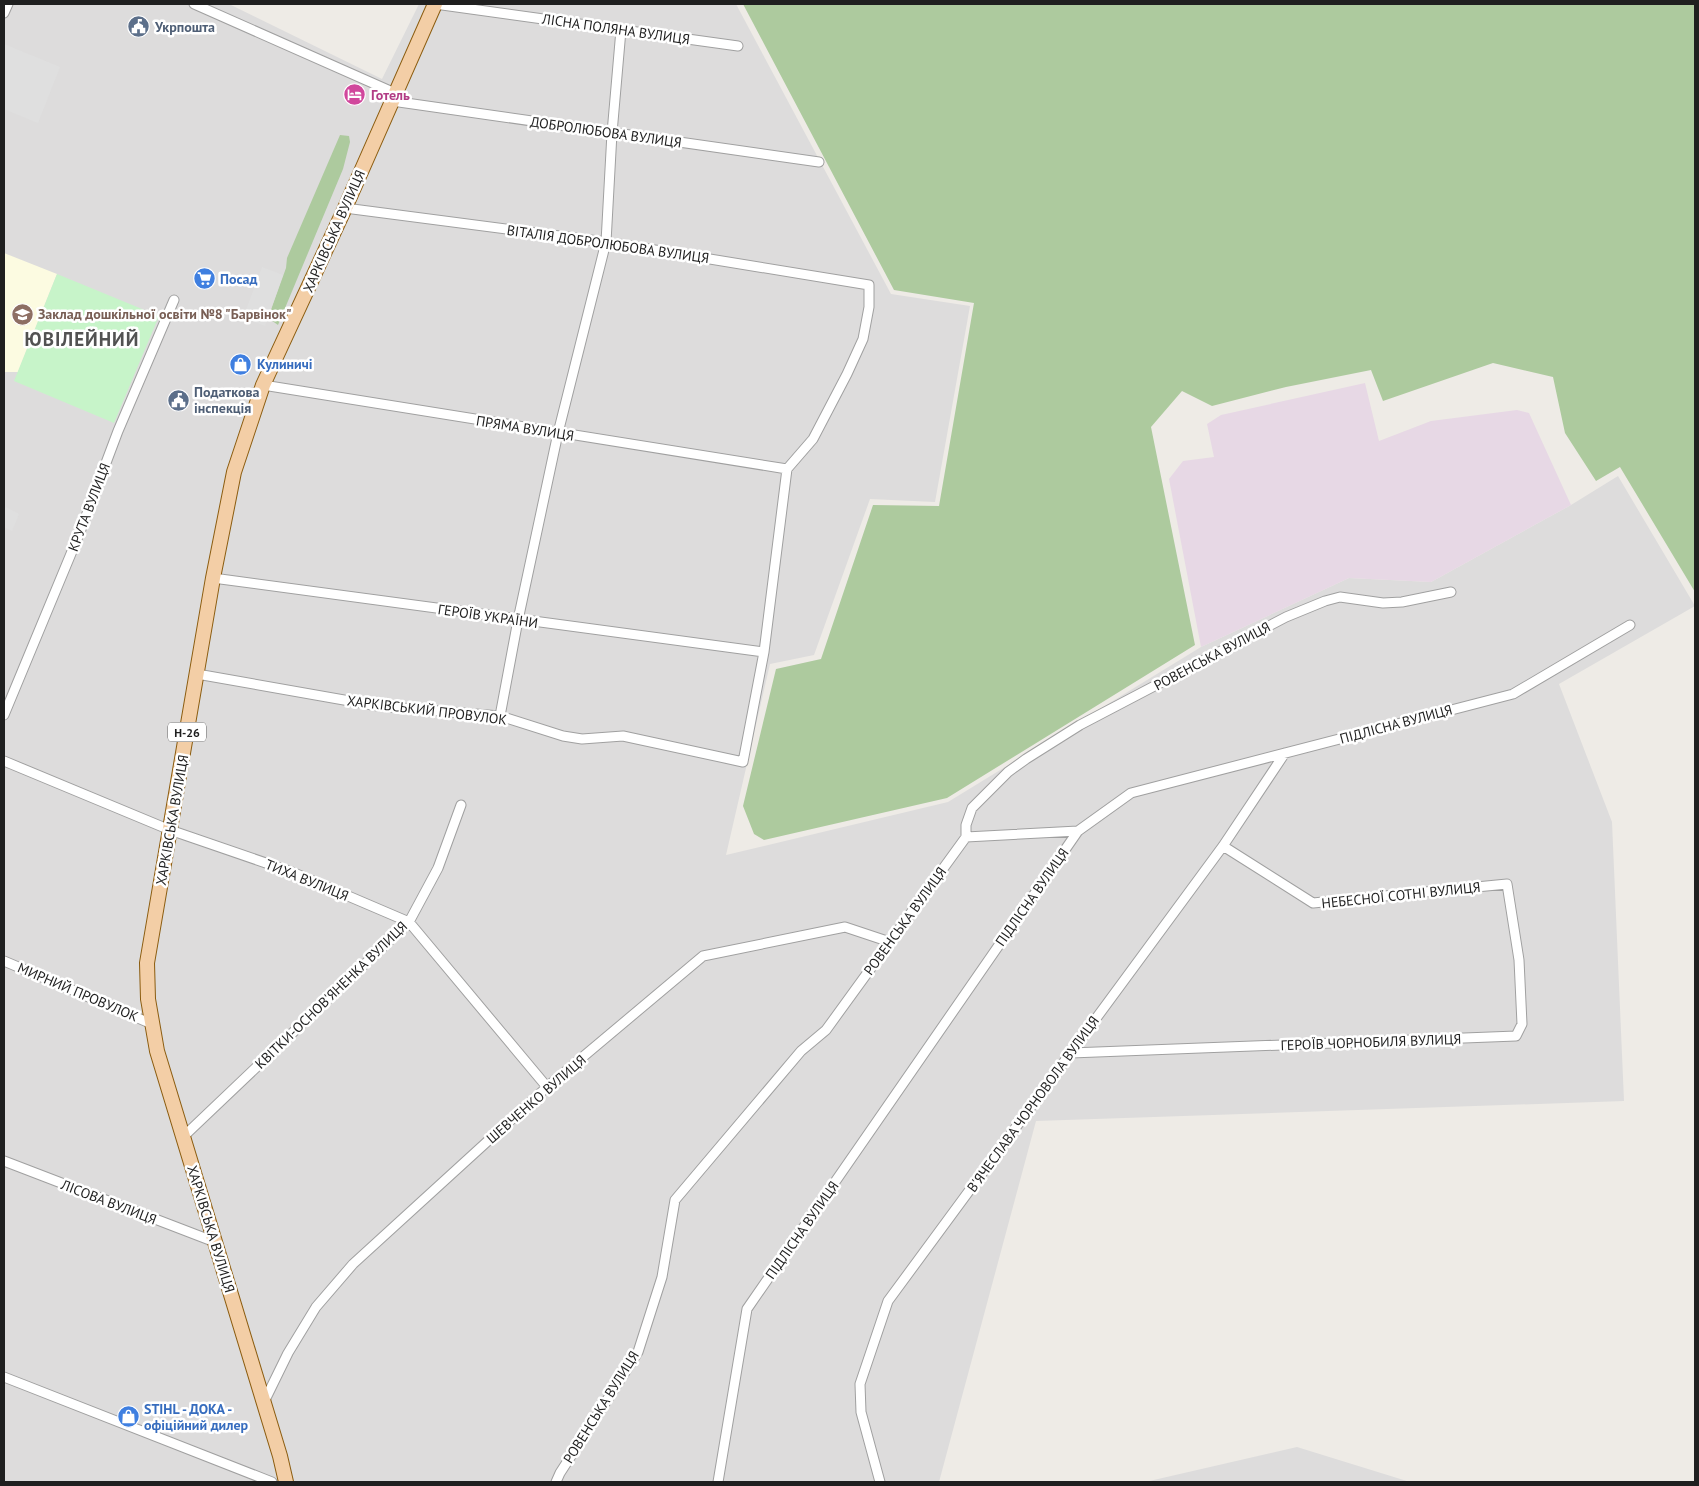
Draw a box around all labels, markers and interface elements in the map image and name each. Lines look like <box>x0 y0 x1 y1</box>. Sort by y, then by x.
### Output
street label: ЛІСНА ПОЛЯНА ВУЛИЦЯ <box>540 10 691 48</box>
public building icon: Укрпошта <box>127 15 151 39</box>
place label: Укрпошта <box>154 18 215 36</box>
hotel icon: Готель <box>343 83 367 107</box>
place label: Готель <box>371 86 410 104</box>
street label: ДОБРОЛЮБОВА ВУЛИЦЯ <box>529 112 683 152</box>
street label: ХАРКІВСЬКА ВУЛИЦЯ <box>299 167 369 295</box>
street label: ВІТАЛІЯ ДОБРОЛЮБОВА ВУЛИЦЯ <box>506 221 710 267</box>
supermarket icon: Посад <box>192 267 216 291</box>
place label: Посад <box>220 270 257 288</box>
school or university icon: Заклад дошкільної освіти №8 "Барвінок" <box>10 302 34 326</box>
place label: Заклад дошкільної освіти №8 "Барвінок" <box>38 305 292 323</box>
district label: ЮВІЛЕЙНИЙ <box>25 327 139 351</box>
shop icon: Кулиничі <box>229 352 253 376</box>
place label: Кулиничі <box>257 355 313 373</box>
place label: Податкова інспекція <box>194 383 259 417</box>
public building icon: Податкова інспекція <box>166 388 190 412</box>
street label: ПРЯМА ВУЛИЦЯ <box>475 411 575 445</box>
street label: КРУТА ВУЛИЦЯ <box>64 460 114 554</box>
street label: ГЕРОЇВ УКРАЇНИ <box>437 600 539 632</box>
street label: РОВЕНСЬКА ВУЛИЦЯ <box>1151 618 1273 694</box>
street label: ХАРКІВСЬКИЙ ПРОВУЛОК <box>346 691 508 729</box>
street label: ПІДЛІСНА ВУЛИЦЯ <box>1338 700 1454 748</box>
road number: Н-26 <box>168 722 206 742</box>
street label: ХАРКІВСЬКА ВУЛИЦЯ <box>152 753 192 887</box>
street label: ПІДЛІСНА ВУЛИЦЯ <box>991 844 1073 950</box>
street label: ТИХА ВУЛИЦЯ <box>263 855 351 905</box>
street label: РОВЕНСЬКА ВУЛИЦЯ <box>860 863 950 979</box>
street label: НЕБЕСНОЇ СОТНІ ВУЛИЦЯ <box>1321 878 1481 912</box>
street label: КВІТКИ-ОСНОВ'ЯНЕНКА ВУЛИЦЯ <box>251 917 411 1073</box>
street label: МИРНИЙ ПРОВУЛОК <box>15 958 141 1026</box>
street label: В'ЯЧЕСЛАВА ЧОРНОВОЛА ВУЛИЦЯ <box>963 1012 1103 1196</box>
street label: ГЕРОЇВ ЧОРНОБИЛЯ ВУЛИЦЯ <box>1280 1030 1462 1054</box>
street label: ШЕВЧЕНКО ВУЛИЦЯ <box>482 1051 590 1147</box>
street label: ХАРКІВСЬКА ВУЛИЦЯ <box>183 1163 239 1295</box>
street label: ЛІСОВА ВУЛИЦЯ <box>58 1175 159 1228</box>
street label: ПІДЛІСНА ВУЛИЦЯ <box>761 1177 843 1283</box>
street label: РОВЕНСЬКА ВУЛИЦЯ <box>559 1347 643 1467</box>
place label: STIHL - ДОКА - офіційний дилер <box>144 1400 249 1434</box>
shop icon: STIHL - ДОКА - офіційний дилер <box>116 1405 140 1429</box>

